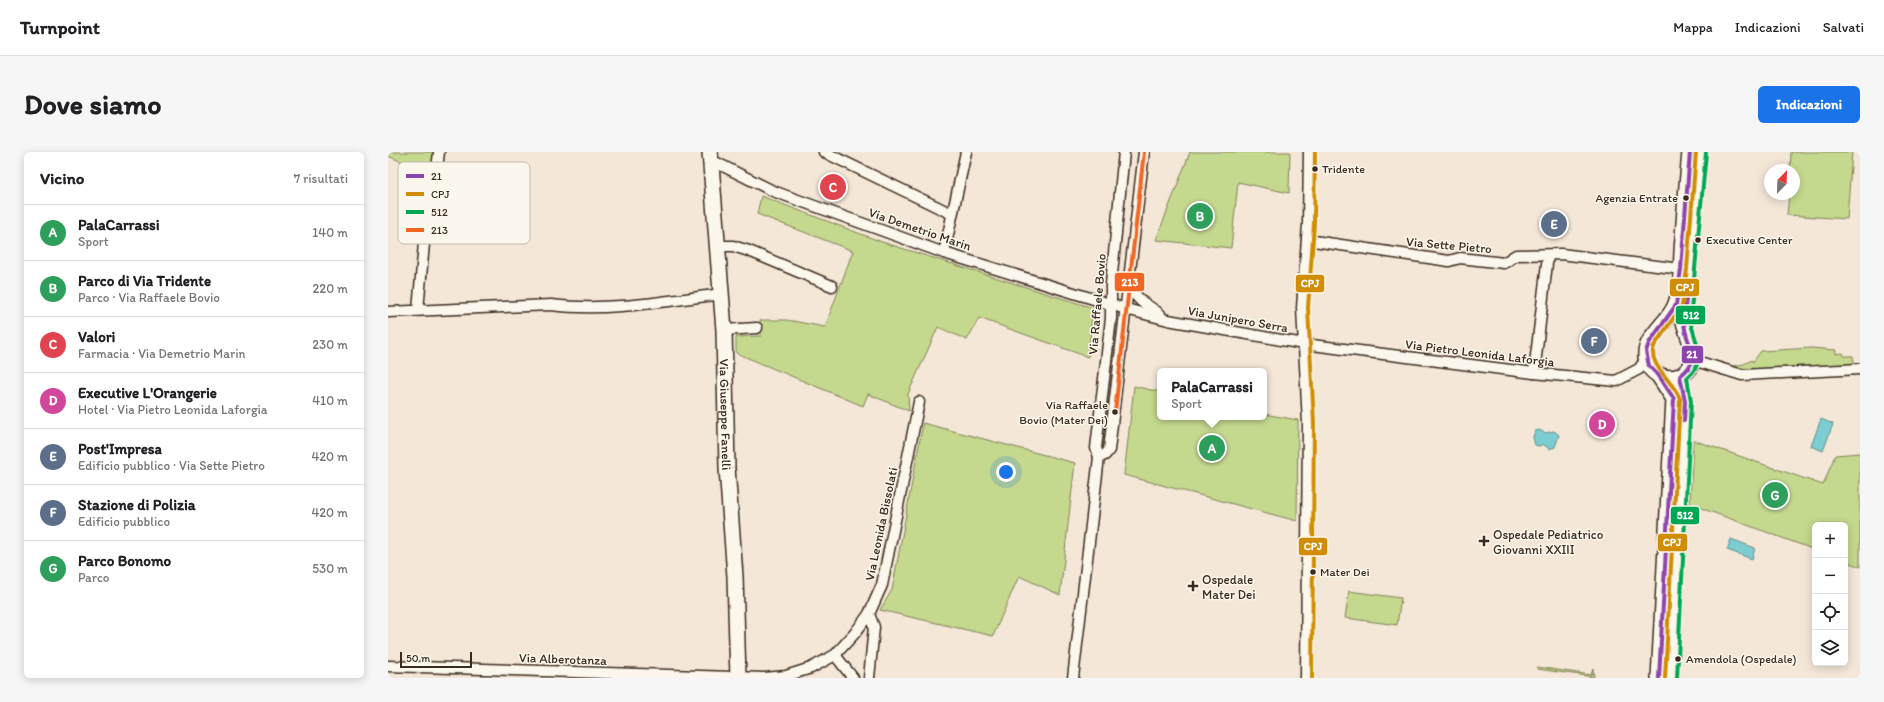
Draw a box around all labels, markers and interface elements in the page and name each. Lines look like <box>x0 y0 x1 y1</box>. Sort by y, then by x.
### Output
text: Turnpoint <box>20 16 100 39</box>
text: Mappa <box>1673 19 1713 36</box>
text: Indicazioni <box>1735 19 1801 36</box>
text: Salvati <box>1823 19 1864 36</box>
button: Indicazioni <box>1758 86 1860 123</box>
text: Dove siamo <box>24 87 161 121</box>
legend <box>398 162 530 244</box>
place label: Tridente <box>1322 162 1365 176</box>
marker: Tridente <box>1310 164 1320 174</box>
north arrow <box>1764 164 1800 200</box>
text: Vicino <box>40 168 84 188</box>
text: 21 <box>431 170 442 183</box>
text: 7 risultati <box>294 171 348 186</box>
pin: C <box>820 172 846 202</box>
text: CPJ <box>431 188 450 201</box>
place label: Agenzia Entrate <box>1595 191 1678 205</box>
marker: Agenzia Entrate <box>1681 193 1691 203</box>
pin: B <box>1187 201 1213 231</box>
street label: Via Demetrio Marin <box>867 204 973 254</box>
text: 512 <box>431 206 448 219</box>
pin: E <box>1541 209 1567 239</box>
text: PalaCarrassi <box>78 216 160 234</box>
text: 213 <box>431 224 448 237</box>
text: A <box>49 225 57 240</box>
text: 140 m <box>312 225 348 240</box>
place label: Executive Center <box>1706 233 1793 247</box>
text: Sport <box>78 234 109 249</box>
street label: Via Sette Pietro <box>1406 234 1493 256</box>
marker: Executive Center <box>1693 235 1703 245</box>
street label: Via Raffaele Bovio <box>1085 252 1109 355</box>
text: Parco di Via Tridente <box>78 272 211 290</box>
line badge: 213 <box>1114 272 1145 292</box>
line badge: CPJ <box>1295 274 1325 293</box>
text: 213 <box>1122 276 1138 289</box>
text: CPJ <box>1301 277 1320 290</box>
line badge: CPJ <box>1669 278 1700 297</box>
text: B <box>49 281 57 296</box>
text: 220 m <box>312 281 348 296</box>
text: CPJ <box>1676 281 1695 294</box>
text: Parco · Via Raffaele Bovio <box>78 290 220 305</box>
street label: Via Junipero Serra <box>1187 303 1290 335</box>
line badge: 512 <box>1675 305 1706 325</box>
text: 512 <box>1683 309 1700 322</box>
pin: F <box>1581 326 1607 356</box>
text: Valori <box>78 328 115 346</box>
street label: Via Pietro Leonida Laforgia <box>1404 336 1556 370</box>
text: C <box>49 337 57 352</box>
text: 230 m <box>312 337 348 352</box>
line badge: 21 <box>1681 345 1704 364</box>
text: Farmacia · Via Demetrio Marin <box>78 346 245 361</box>
text: 21 <box>1687 348 1698 361</box>
street label: Via Giuseppe Fanelli <box>717 358 735 471</box>
popup <box>1157 368 1267 420</box>
text: PalaCarrassi <box>1171 378 1253 396</box>
text: Executive L'Orangerie <box>78 384 217 402</box>
text: D <box>49 393 57 408</box>
text: 410 m <box>312 393 348 408</box>
text: Sport <box>1171 396 1202 411</box>
place label: Via Raffaele Bovio (Mater Dei) <box>1019 398 1108 427</box>
text: Hotel · Via Pietro Leonida Laforgia <box>78 402 268 417</box>
marker: Via Raffaele Bovio (Mater Dei) <box>1110 407 1120 417</box>
pin: D <box>1589 409 1615 439</box>
pin: A <box>1199 433 1225 463</box>
text: Post'Impresa <box>78 440 162 458</box>
text: E <box>49 449 57 464</box>
text: 420 m <box>311 449 348 464</box>
text: Edificio pubblico · Via Sette Pietro <box>78 458 265 473</box>
your location <box>996 462 1016 482</box>
street label: Via Leonida Bissolati <box>862 466 900 582</box>
pin: G <box>1762 480 1788 510</box>
text: Stazione di Polizia <box>78 496 196 514</box>
text: F <box>50 505 56 520</box>
text: 420 m <box>311 505 348 520</box>
line badge: 512 <box>1670 506 1700 525</box>
text: 512 <box>1677 509 1694 522</box>
text: Edificio pubblico <box>78 514 170 529</box>
map controls <box>1812 522 1848 666</box>
button: + <box>1812 522 1848 558</box>
place label: Ospedale Pediatrico Giovanni XXIII <box>1493 527 1604 557</box>
line badge: CPJ <box>1657 533 1688 552</box>
marker: Ospedale Pediatrico Giovanni XXIII <box>1478 535 1490 547</box>
text: CPJ <box>1663 536 1682 549</box>
line badge: CPJ <box>1298 537 1328 556</box>
text: CPJ <box>1304 540 1323 553</box>
text: Parco Bonomo <box>78 552 171 570</box>
button: − <box>1812 558 1848 594</box>
text: G <box>49 561 57 576</box>
text: 530 m <box>312 561 348 576</box>
place label: Mater Dei <box>1320 565 1370 579</box>
marker: Mater Dei <box>1308 567 1318 577</box>
text: Parco <box>78 570 109 585</box>
place label: Ospedale Mater Dei <box>1202 572 1256 602</box>
marker: Ospedale Mater Dei <box>1187 580 1199 592</box>
button: locate <box>1812 594 1848 630</box>
button: layers <box>1812 630 1848 666</box>
scale bar <box>400 650 472 669</box>
street label: Via Alberotanza <box>519 650 608 668</box>
text: 50 m <box>406 652 430 665</box>
place label: Amendola (Ospedale) <box>1686 652 1797 666</box>
marker: Amendola (Ospedale) <box>1673 654 1683 664</box>

